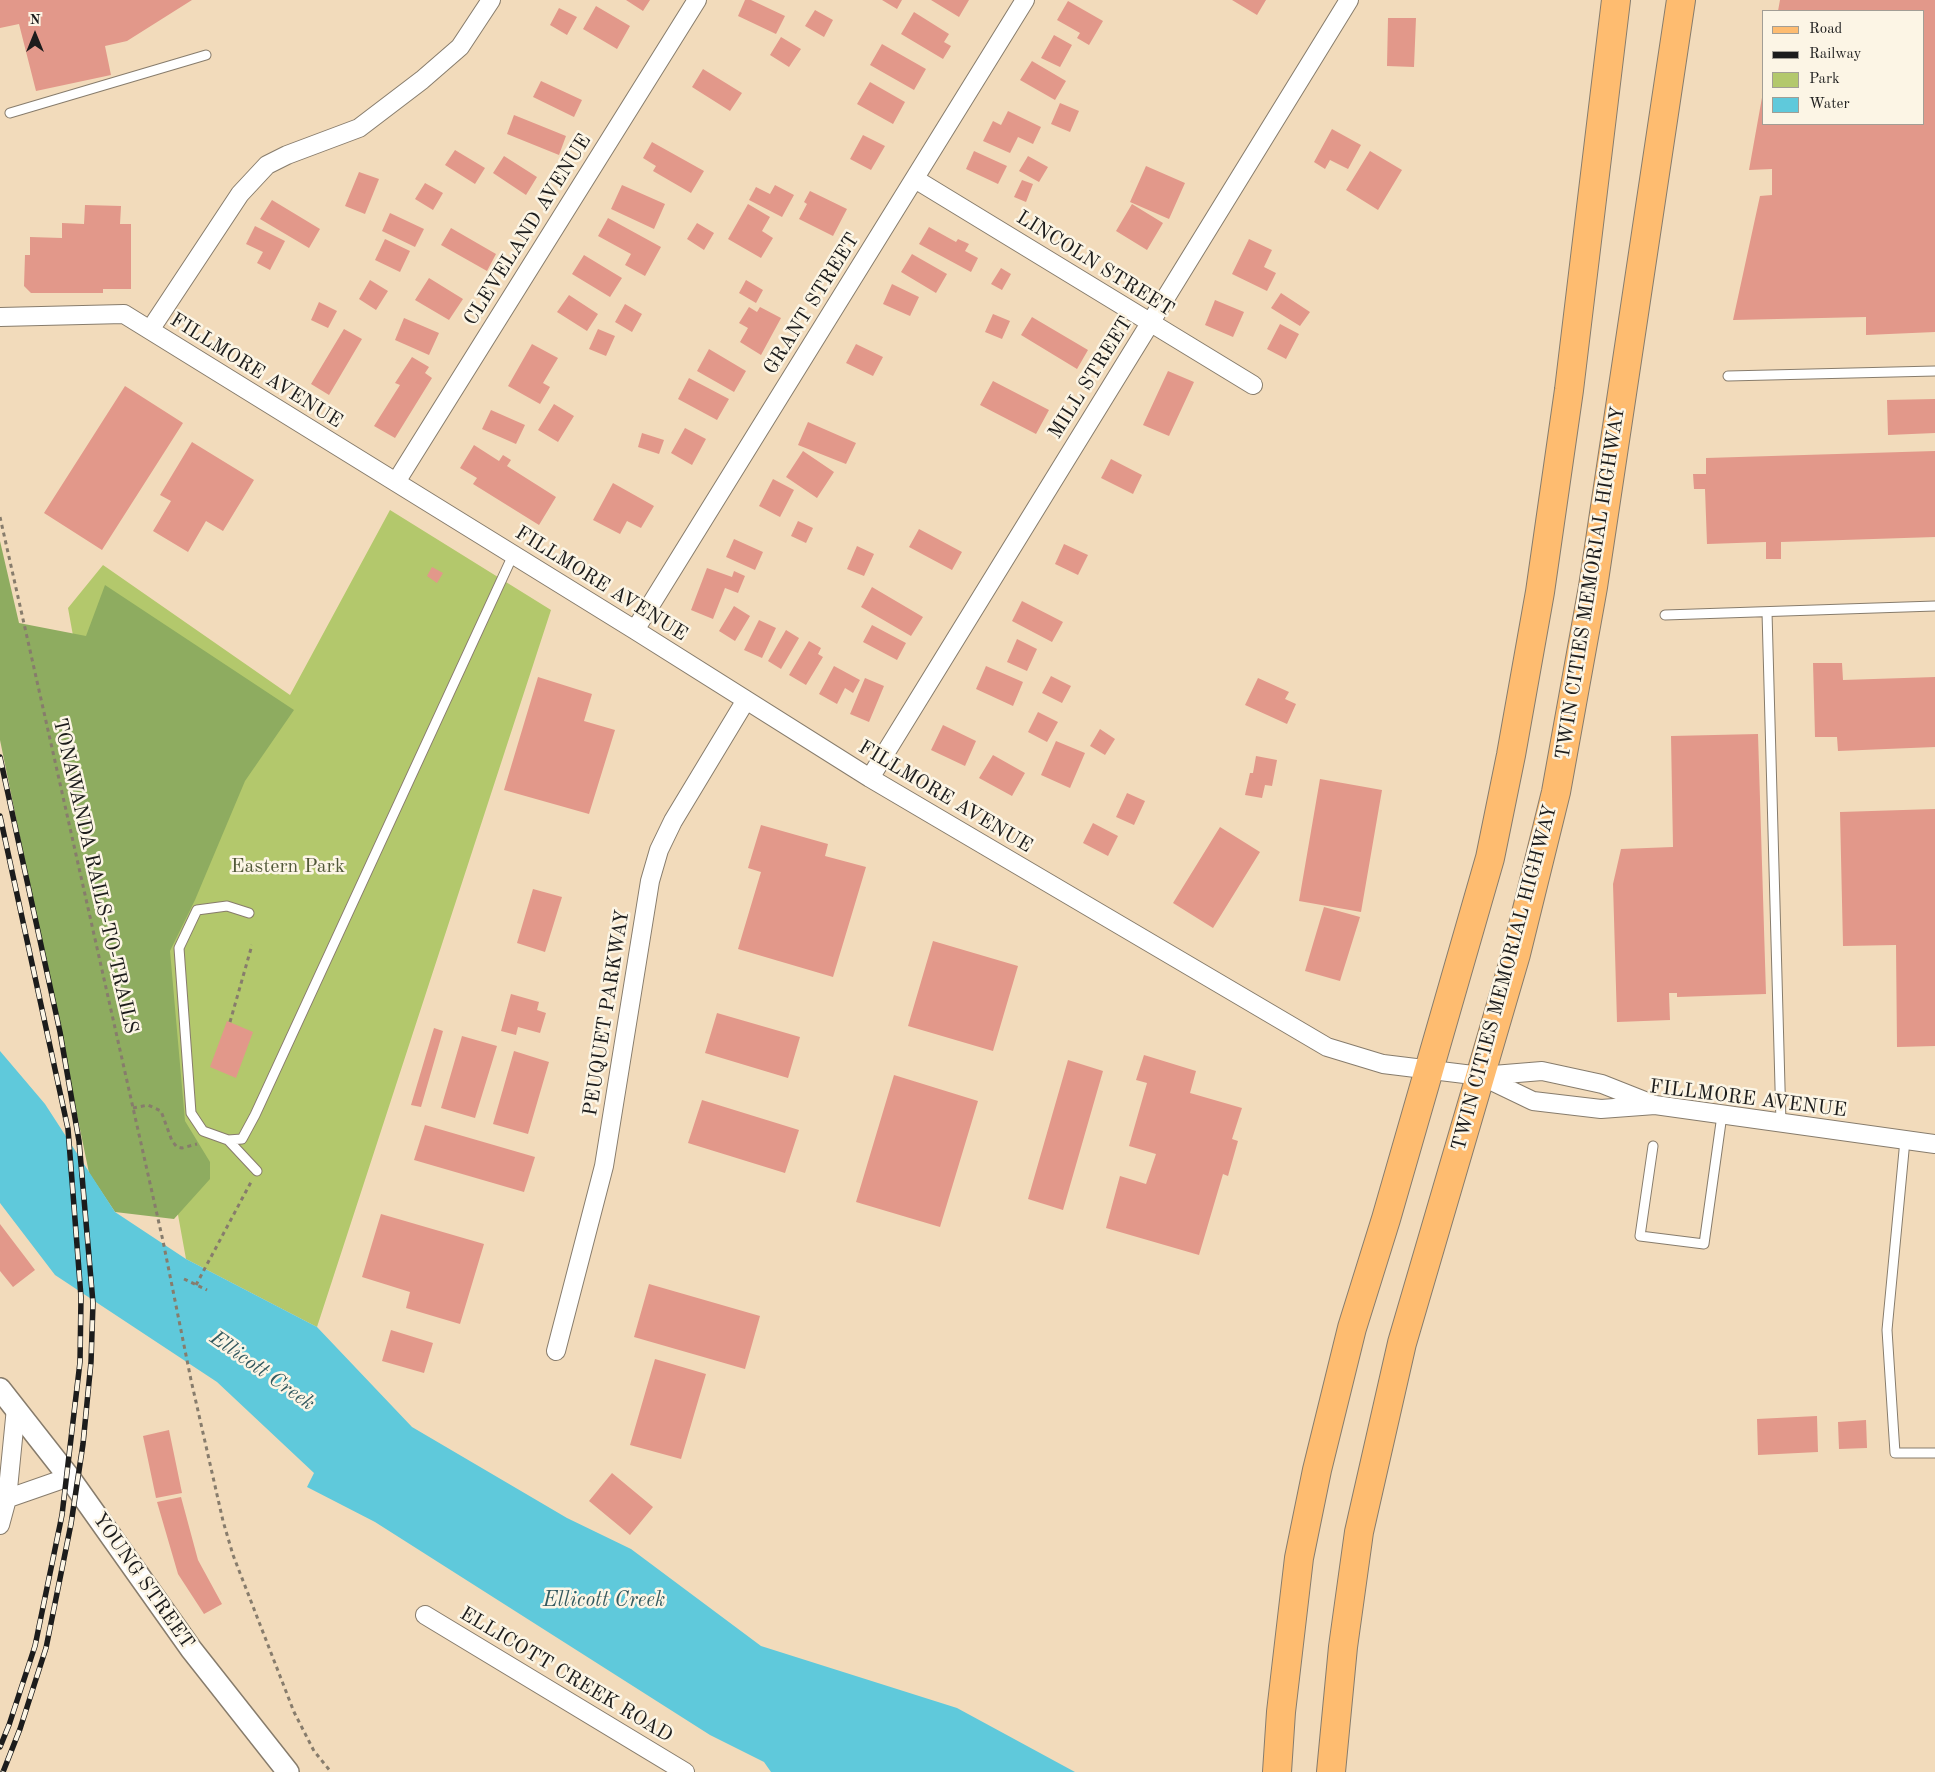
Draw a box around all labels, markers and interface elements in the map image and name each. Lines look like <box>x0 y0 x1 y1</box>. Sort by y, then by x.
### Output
north arrow <box>10 10 60 60</box>
legend <box>1762 10 1925 125</box>
text: N <box>30 13 40 27</box>
text: Road <box>1809 22 1842 37</box>
text: Railway <box>1809 47 1862 62</box>
text: Park <box>1809 72 1840 87</box>
text: Water <box>1809 97 1850 112</box>
street label: CLEVELAND AVENUE <box>459 130 597 330</box>
street label: LINCOLN STREET <box>1012 206 1178 322</box>
street label: GRANT STREET <box>759 229 865 379</box>
street label: FILLMORE AVENUE <box>165 308 347 434</box>
street label: MILL STREET <box>1044 312 1138 444</box>
street label: TWIN CITIES MEMORIAL HIGHWAY <box>1551 405 1631 761</box>
street label: FILLMORE AVENUE <box>510 521 692 647</box>
street label: TONAWANDA RAILS-TO-TRAILS <box>47 716 143 1036</box>
street label: FILLMORE AVENUE <box>854 736 1036 858</box>
street label: TWIN CITIES MEMORIAL HIGHWAY <box>1447 802 1563 1154</box>
park label: Eastern Park <box>231 855 345 879</box>
street label: PEUQUET PARKWAY <box>579 908 635 1118</box>
street label: FILLMORE AVENUE <box>1648 1075 1848 1123</box>
water label: Ellicott Creek <box>205 1326 319 1416</box>
street label: YOUNG STREET <box>87 1508 199 1654</box>
water label: Ellicott Creek <box>543 1587 665 1613</box>
street label: ELLICOTT CREEK ROAD <box>455 1602 677 1748</box>

